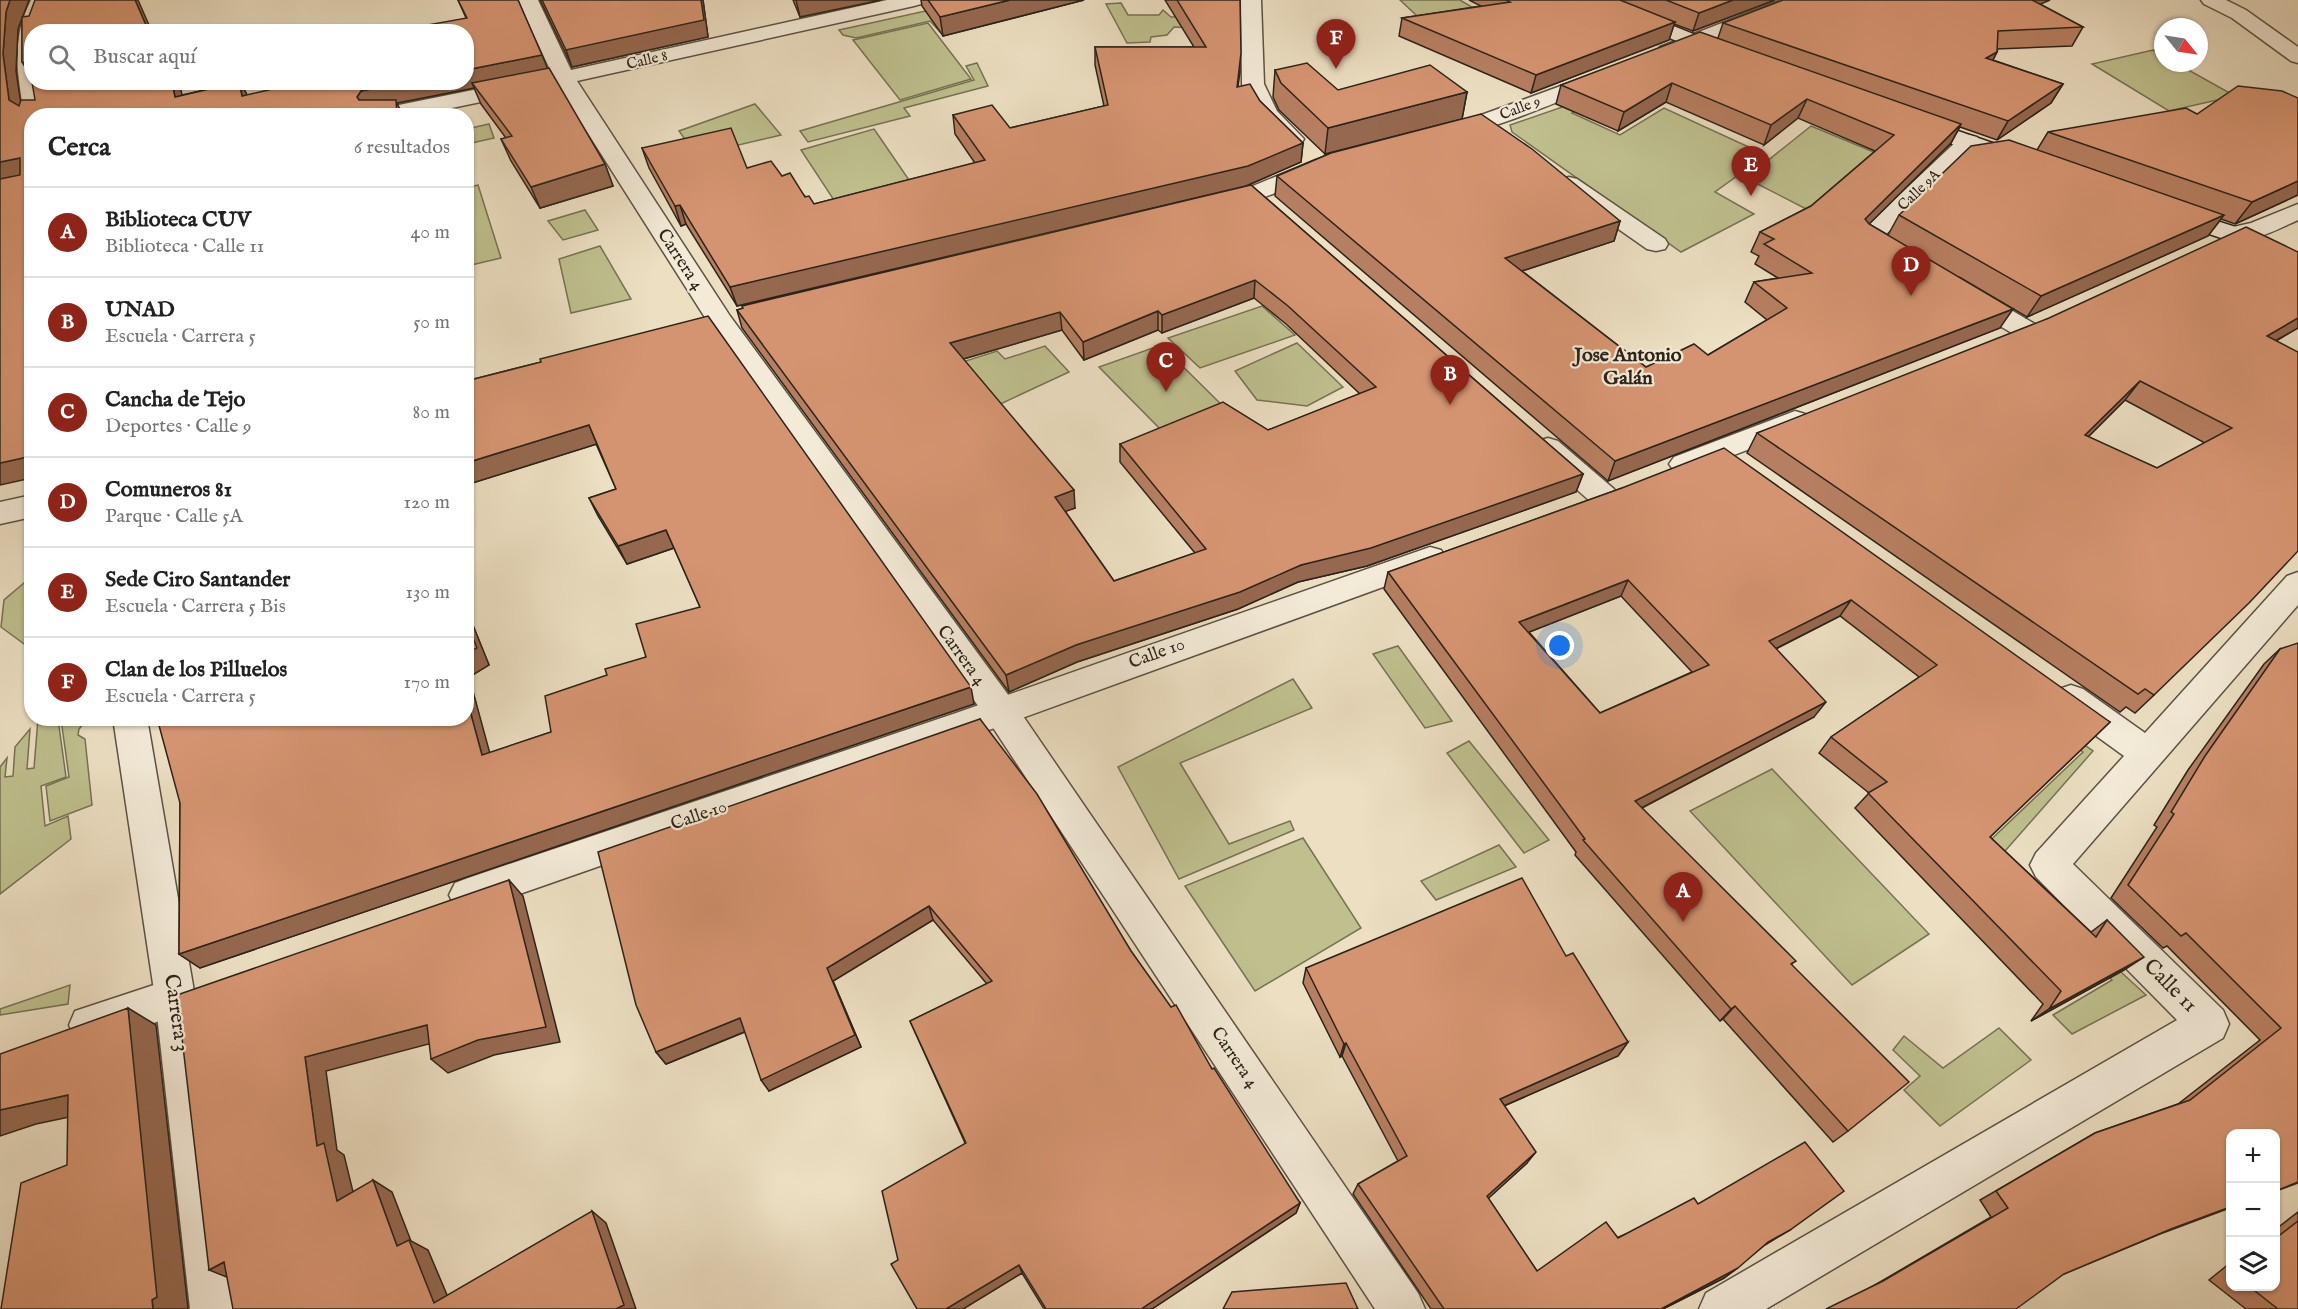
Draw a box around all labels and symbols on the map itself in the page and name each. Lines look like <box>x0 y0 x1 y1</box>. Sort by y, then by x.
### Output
north arrow <box>2154 18 2208 72</box>
pin: F <box>1316 20 1356 69</box>
street label: Calle 8 <box>625 46 669 74</box>
street label: Calle 9 <box>1497 92 1543 124</box>
pin: E <box>1732 146 1770 196</box>
street label: Calle 9A <box>1894 164 1945 215</box>
street label: Carrera 4 <box>651 225 709 295</box>
pin: D <box>1892 246 1930 296</box>
pin: C <box>1146 342 1186 392</box>
district label: Jose Antonio Galán <box>1571 343 1682 391</box>
pin: B <box>1430 356 1470 405</box>
street label: Carrera 4 <box>931 621 991 691</box>
your location <box>1545 631 1574 660</box>
street label: Calle 10 <box>1126 633 1188 675</box>
street label: Calle 10 <box>668 796 730 836</box>
pin: A <box>1664 872 1702 922</box>
street label: Calle 11 <box>2137 953 2203 1019</box>
street label: Carrera 3 <box>157 972 195 1054</box>
street label: Carrera 4 <box>1205 1023 1263 1093</box>

